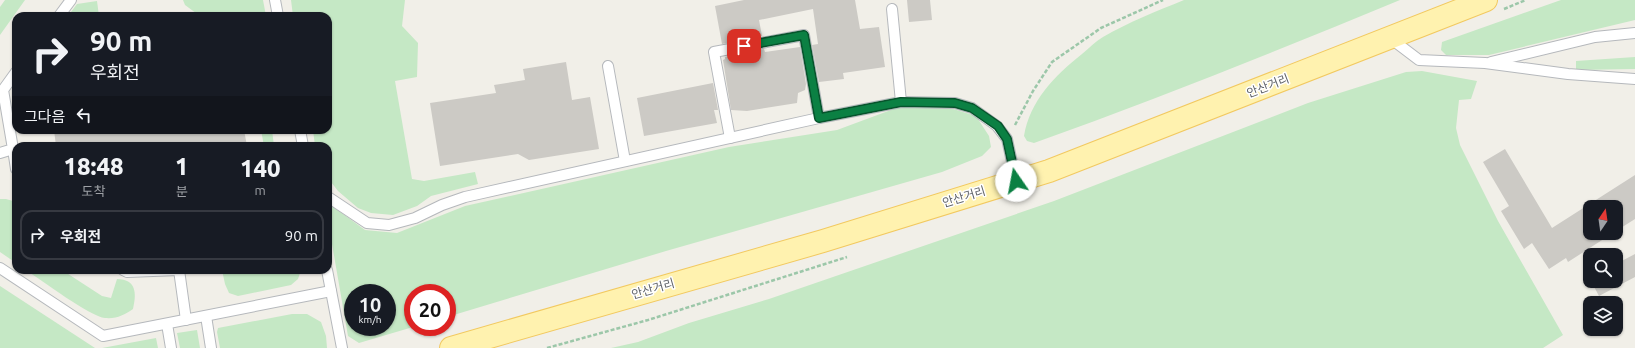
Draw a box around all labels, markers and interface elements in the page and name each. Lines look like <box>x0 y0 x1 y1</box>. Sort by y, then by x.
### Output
text: 90 m <box>90 25 152 56</box>
icon: right <box>24 28 76 80</box>
pin <box>727 29 761 63</box>
icon: arrive <box>733 35 755 57</box>
text: 우회전 <box>90 62 140 82</box>
street label: 안산거리 <box>1245 72 1291 100</box>
icon: left <box>73 104 95 126</box>
text: 그다음 <box>24 108 65 125</box>
text: 18:48 <box>63 153 124 180</box>
text: 1 <box>175 153 188 180</box>
text: 140 <box>240 155 281 182</box>
position arrow <box>995 160 1037 202</box>
text: m <box>255 183 266 197</box>
text: 도착 <box>82 184 105 198</box>
text: 분 <box>176 184 188 198</box>
street label: 안산거리 <box>941 184 987 209</box>
north arrow <box>1583 200 1623 240</box>
map controls <box>1583 200 1623 336</box>
icon: right <box>26 224 48 246</box>
text: 90 m <box>285 227 318 244</box>
text: 우회전 <box>60 228 101 245</box>
button: search <box>1583 248 1623 288</box>
street label: 안산거리 <box>630 276 676 301</box>
speed limit sign: 20 <box>404 284 456 336</box>
text: 10 <box>359 293 381 316</box>
button: layers <box>1583 296 1623 336</box>
text: km/h <box>358 314 382 325</box>

